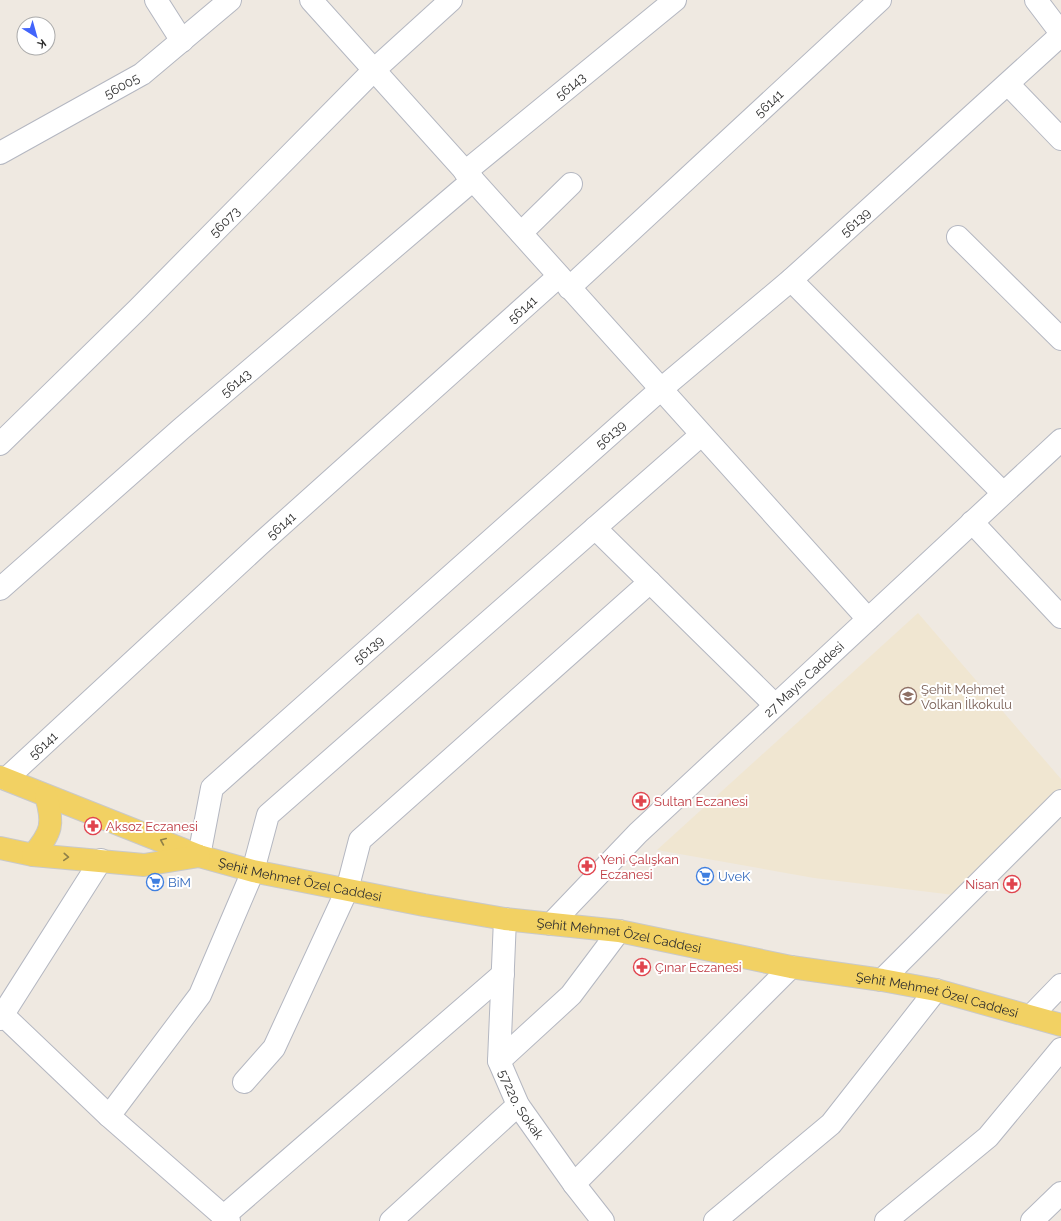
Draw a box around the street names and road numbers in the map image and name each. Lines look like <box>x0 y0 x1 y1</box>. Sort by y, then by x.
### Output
street label: 56143 <box>552 69 588 103</box>
street label: 56005 <box>101 70 142 101</box>
street label: 56141 <box>751 86 786 120</box>
street label: 56073 <box>206 203 243 240</box>
street label: 56139 <box>837 204 873 239</box>
street label: 56141 <box>505 292 540 326</box>
street label: 56143 <box>217 366 253 400</box>
street label: 56139 <box>592 417 629 451</box>
street label: 56141 <box>264 508 299 542</box>
street label: 56139 <box>350 632 386 667</box>
street label: 27 Mayıs Caddesi <box>761 638 847 720</box>
street label: 56141 <box>25 728 60 762</box>
street label: Şehit Mehmet Özel Caddesi <box>217 854 383 904</box>
street label: Şehit Mehmet Özel Caddesi <box>536 915 703 956</box>
street label: Şehit Mehmet Özel Caddesi <box>855 969 1020 1020</box>
street label: 57220. Sokak <box>496 1067 547 1142</box>

